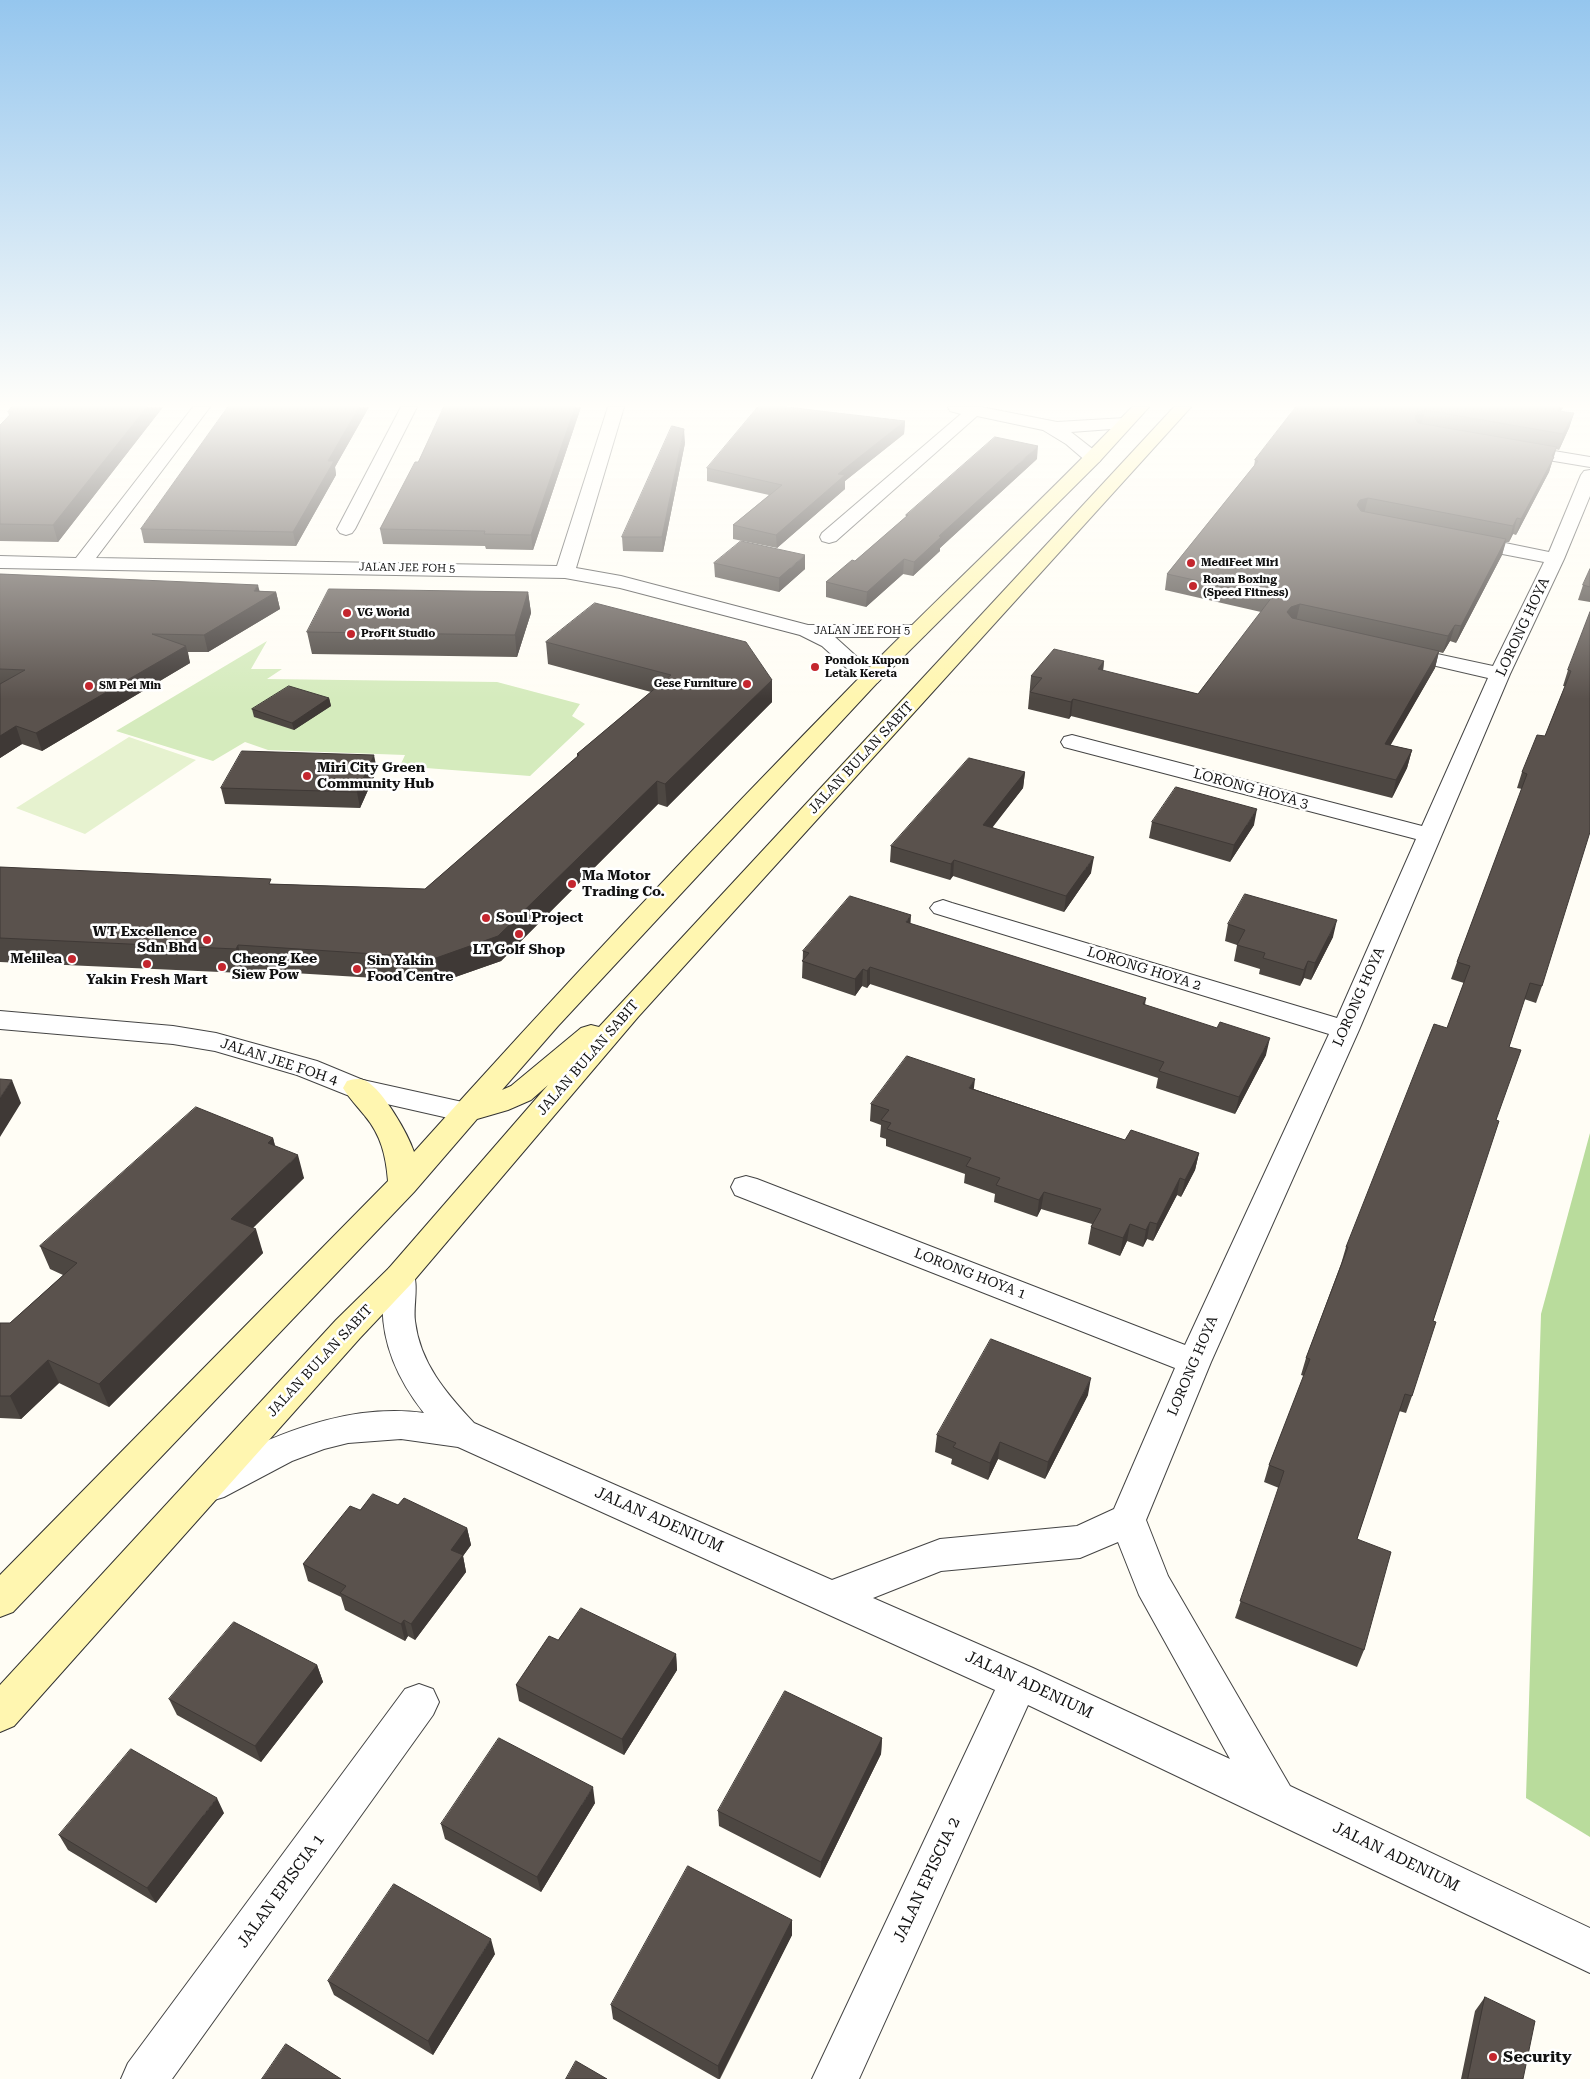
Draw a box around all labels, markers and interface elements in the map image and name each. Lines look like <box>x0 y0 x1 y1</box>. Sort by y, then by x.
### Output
place label: MediFeet Miri <box>1201 556 1278 570</box>
marker: MediFeet Miri <box>1185 557 1197 569</box>
street label: JALAN JEE FOH 5 <box>359 561 455 575</box>
place label: Roam Boxing (Speed Fitness) <box>1203 573 1289 599</box>
street label: LORONG HOYA <box>1493 575 1553 679</box>
marker: Roam Boxing (Speed Fitness) <box>1187 580 1199 592</box>
place label: VG World <box>357 606 410 620</box>
marker: VG World <box>341 607 353 619</box>
street label: JALAN JEE FOH 5 <box>814 624 910 638</box>
place label: ProFit Studio <box>361 627 435 641</box>
marker: ProFit Studio <box>345 628 357 640</box>
place label: Pondok Kupon Letak Kereta <box>825 654 909 680</box>
marker: Pondok Kupon Letak Kereta <box>809 661 821 673</box>
place label: Gese Furniture <box>654 677 737 691</box>
marker: Gese Furniture <box>741 678 753 690</box>
place label: SM Pei Min <box>99 679 161 693</box>
marker: SM Pei Min <box>83 680 95 692</box>
street label: JALAN BULAN SABIT <box>805 699 917 817</box>
place label: Miri City Green Community Hub <box>317 760 434 792</box>
street label: LORONG HOYA 3 <box>1192 766 1310 812</box>
marker: Miri City Green Community Hub <box>301 770 313 782</box>
place label: Ma Motor Trading Co. <box>582 868 665 900</box>
marker: Ma Motor Trading Co. <box>566 878 578 890</box>
place label: Soul Project <box>496 910 583 926</box>
marker: Soul Project <box>480 912 492 924</box>
place label: WT Excellence Sdn Bhd <box>93 924 197 956</box>
marker: LT Golf Shop <box>513 928 525 940</box>
marker: WT Excellence Sdn Bhd <box>201 934 213 946</box>
place label: LT Golf Shop <box>473 942 565 958</box>
street label: LORONG HOYA 2 <box>1085 944 1203 994</box>
street label: LORONG HOYA <box>1330 945 1388 1049</box>
place label: Melilea <box>10 951 62 967</box>
place label: Cheong Kee Siew Pow <box>232 951 317 984</box>
marker: Melilea <box>66 953 78 965</box>
place label: Sin Yakin Food Centre <box>367 953 454 986</box>
marker: Yakin Fresh Mart <box>141 958 153 970</box>
marker: Cheong Kee Siew Pow <box>216 961 228 973</box>
marker: Sin Yakin Food Centre <box>351 963 363 975</box>
place label: Yakin Fresh Mart <box>86 972 208 988</box>
street label: JALAN BULAN SABIT <box>534 997 642 1119</box>
street label: JALAN JEE FOH 4 <box>218 1035 340 1089</box>
street label: LORONG HOYA 1 <box>912 1245 1028 1303</box>
street label: JALAN BULAN SABIT <box>264 1302 376 1420</box>
street label: LORONG HOYA <box>1164 1313 1222 1419</box>
street label: JALAN ADENIUM <box>592 1483 726 1557</box>
street label: JALAN ADENIUM <box>962 1647 1096 1723</box>
street label: JALAN EPISCIA 2 <box>890 1814 964 1946</box>
street label: JALAN ADENIUM <box>1330 1818 1462 1896</box>
street label: JALAN EPISCIA 1 <box>233 1830 329 1952</box>
place label: Security <box>1503 2047 1572 2067</box>
marker: Security <box>1487 2051 1499 2063</box>

